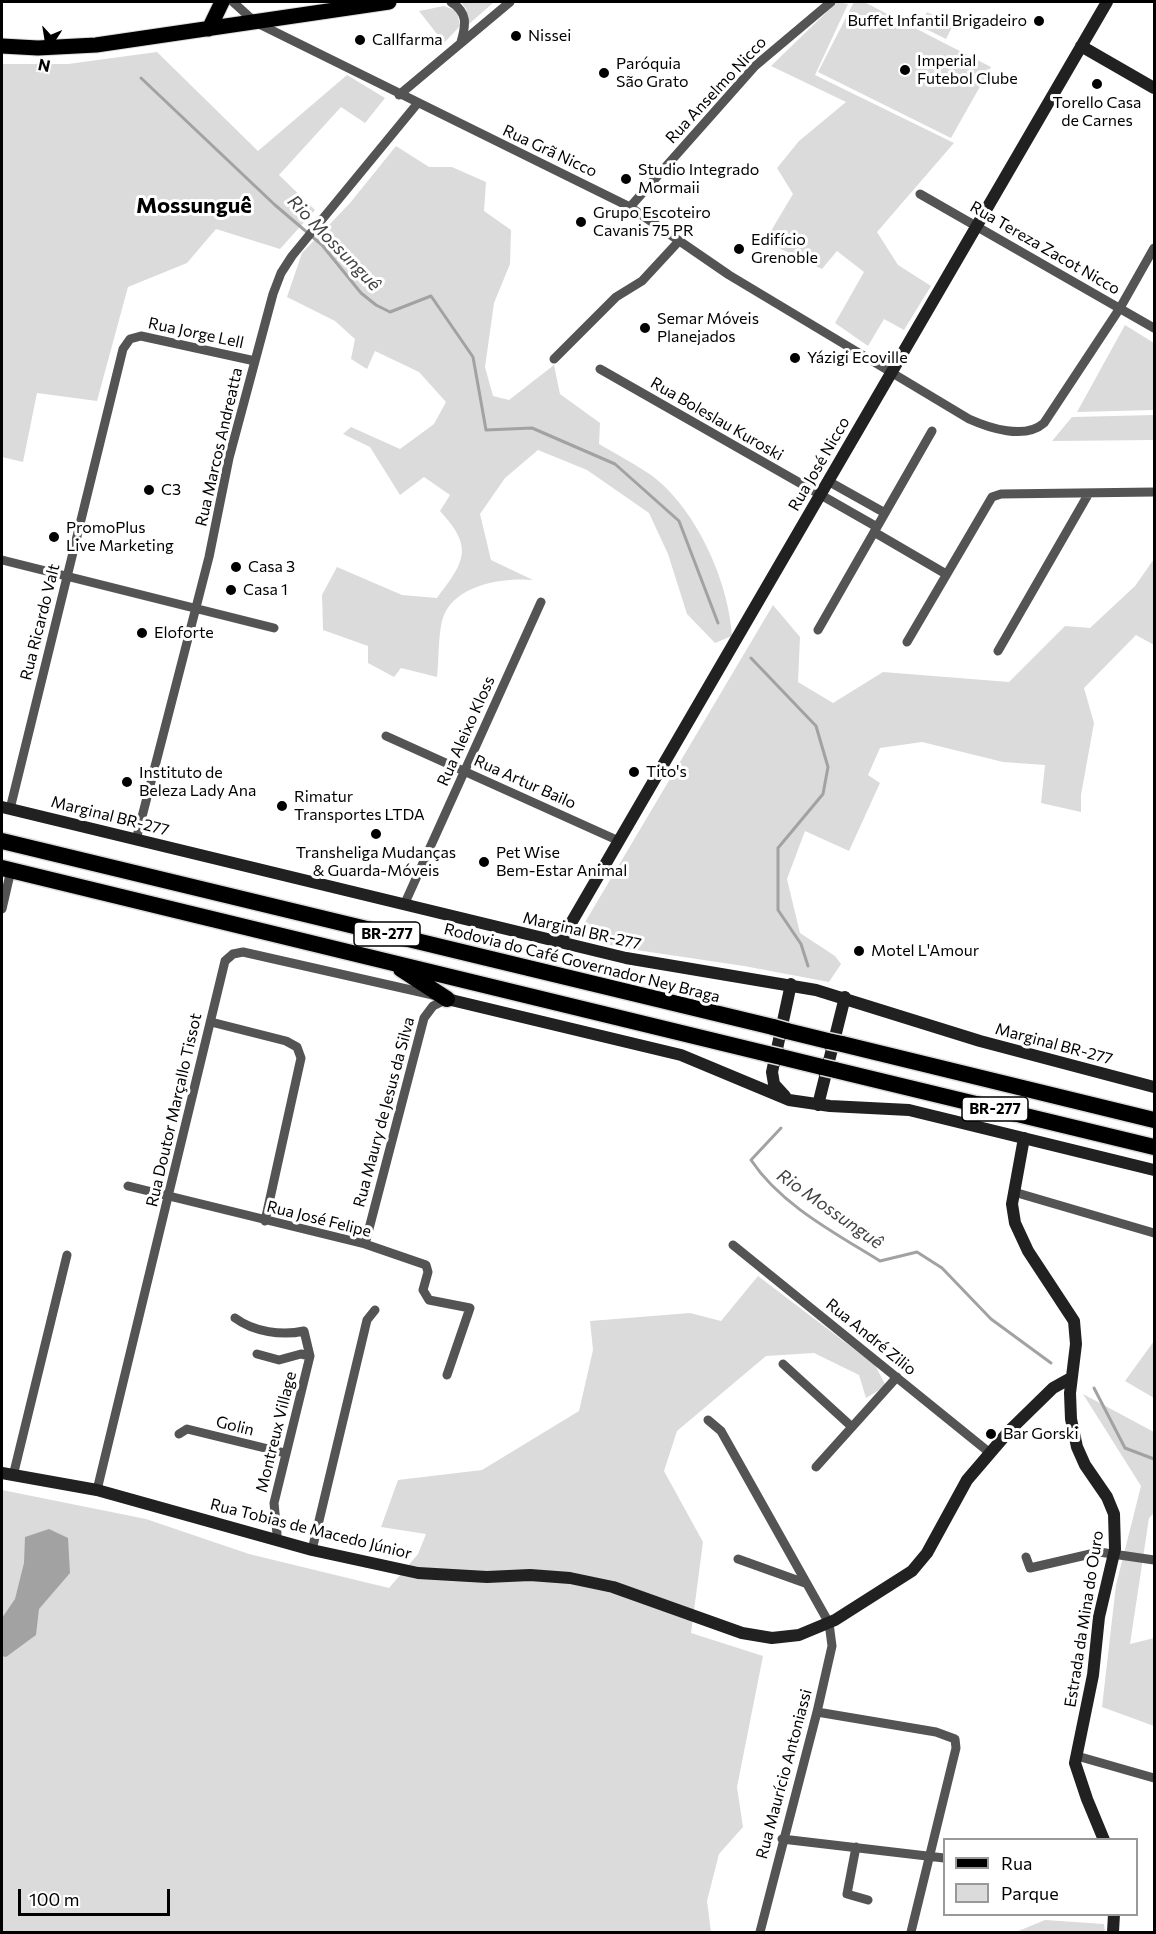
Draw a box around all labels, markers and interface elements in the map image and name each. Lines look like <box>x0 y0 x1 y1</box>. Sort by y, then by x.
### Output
place label: Buffet Infantil Brigadeiro <box>848 11 1027 31</box>
marker: Buffet Infantil Brigadeiro <box>1032 14 1046 28</box>
north arrow <box>18 18 78 78</box>
place label: Nissei <box>528 26 571 46</box>
marker: Nissei <box>509 29 523 43</box>
place label: Callfarma <box>372 30 443 50</box>
marker: Callfarma <box>353 33 367 47</box>
street label: Rua Anselmo Nicco <box>662 33 770 147</box>
place label: Imperial Futebol Clube <box>917 51 1018 89</box>
place label: Paróquia São Grato <box>616 54 689 92</box>
text: N <box>36 56 52 77</box>
marker: Imperial Futebol Clube <box>898 63 912 77</box>
marker: Paróquia São Grato <box>597 66 611 80</box>
marker: Torello Casa de Carnes <box>1090 77 1104 91</box>
place label: Torello Casa de Carnes <box>1053 93 1141 131</box>
street label: Rua Grã Nicco <box>500 121 600 181</box>
place label: Studio Integrado Mormaii <box>638 160 759 198</box>
marker: Studio Integrado Mormaii <box>619 172 633 186</box>
water label: Rio Mossunguê <box>283 191 385 295</box>
district label: Mossunguê <box>136 193 252 219</box>
street label: Rua Tereza Zacot Nicco <box>967 197 1123 299</box>
place label: Grupo Escoteiro Cavanis 75 PR <box>593 203 711 241</box>
marker: Grupo Escoteiro Cavanis 75 PR <box>574 215 588 229</box>
place label: Edifício Grenoble <box>751 230 818 268</box>
marker: Edifício Grenoble <box>732 242 746 256</box>
place label: Semar Móveis Planejados <box>657 309 759 347</box>
street label: Rua Jorge Lell <box>146 313 246 353</box>
marker: Semar Móveis Planejados <box>638 321 652 335</box>
place label: Yázigi Ecoville <box>807 348 908 368</box>
marker: Yázigi Ecoville <box>788 351 802 365</box>
street label: Rua Marcos Andreatta <box>191 366 247 528</box>
street label: Rua Boleslau Kuroski <box>647 373 787 465</box>
street label: Rua José Nicco <box>784 414 854 514</box>
place label: C3 <box>161 480 181 500</box>
marker: C3 <box>142 483 156 497</box>
place label: PromoPlus Live Marketing <box>66 518 174 556</box>
marker: PromoPlus Live Marketing <box>47 530 61 544</box>
place label: Casa 3 <box>248 557 295 577</box>
marker: Casa 3 <box>229 560 243 574</box>
street label: Rua Ricardo Valt <box>16 562 64 682</box>
place label: Casa 1 <box>243 580 288 600</box>
marker: Casa 1 <box>224 583 238 597</box>
place label: Eloforte <box>154 623 214 643</box>
marker: Eloforte <box>135 626 149 640</box>
street label: Rua Aleixo Kloss <box>433 673 499 789</box>
street label: Rua Artur Bailo <box>471 751 579 813</box>
place label: Tito's <box>646 762 687 782</box>
place label: Instituto de Beleza Lady Ana <box>139 763 256 801</box>
marker: Tito's <box>627 765 641 779</box>
marker: Instituto de Beleza Lady Ana <box>120 775 134 789</box>
place label: Rimatur Transportes LTDA <box>294 787 425 825</box>
street label: Marginal BR-277 <box>49 792 171 840</box>
marker: Rimatur Transportes LTDA <box>275 799 289 813</box>
marker: Transheliga Mudanças & Guarda-Móveis <box>369 827 383 841</box>
place label: Transheliga Mudanças & Guarda-Móveis <box>296 843 456 881</box>
place label: Pet Wise Bem-Estar Animal <box>496 843 627 881</box>
marker: Pet Wise Bem-Estar Animal <box>477 855 491 869</box>
street label: Marginal BR-277 <box>521 908 643 954</box>
street label: Rodovia do Café Governador Ney Braga <box>442 919 722 1007</box>
road number: BR-277 <box>354 922 420 946</box>
place label: Motel L'Amour <box>871 941 979 961</box>
marker: Motel L'Amour <box>852 944 866 958</box>
street label: Rua Doutor Marçallo Tissot <box>142 1011 206 1209</box>
street label: Rua Maury de Jesus da Silva <box>349 1015 419 1209</box>
street label: Marginal BR-277 <box>993 1019 1115 1069</box>
road number: BR-277 <box>962 1097 1028 1121</box>
water label: Rio Mossunguê <box>773 1164 887 1254</box>
street label: Rua José Felipe <box>265 1197 373 1241</box>
street label: Rua André Zilio <box>822 1295 920 1379</box>
street label: Montreux Village <box>252 1369 300 1495</box>
street label: Golin <box>214 1412 256 1440</box>
place label: Bar Gorski <box>1003 1424 1079 1444</box>
marker: Bar Gorski <box>984 1427 998 1441</box>
street label: Rua Tobias de Macedo Júnior <box>208 1495 414 1563</box>
street label: Estrada da Mina do Ouro <box>1061 1529 1107 1709</box>
street label: Rua Maurício Antoniassi <box>752 1687 816 1861</box>
legend <box>943 1838 1138 1916</box>
text: Rua <box>1001 1852 1032 1874</box>
scale bar <box>21 1877 172 1915</box>
text: Parque <box>1001 1882 1059 1904</box>
text: 100 m <box>29 1888 79 1910</box>

